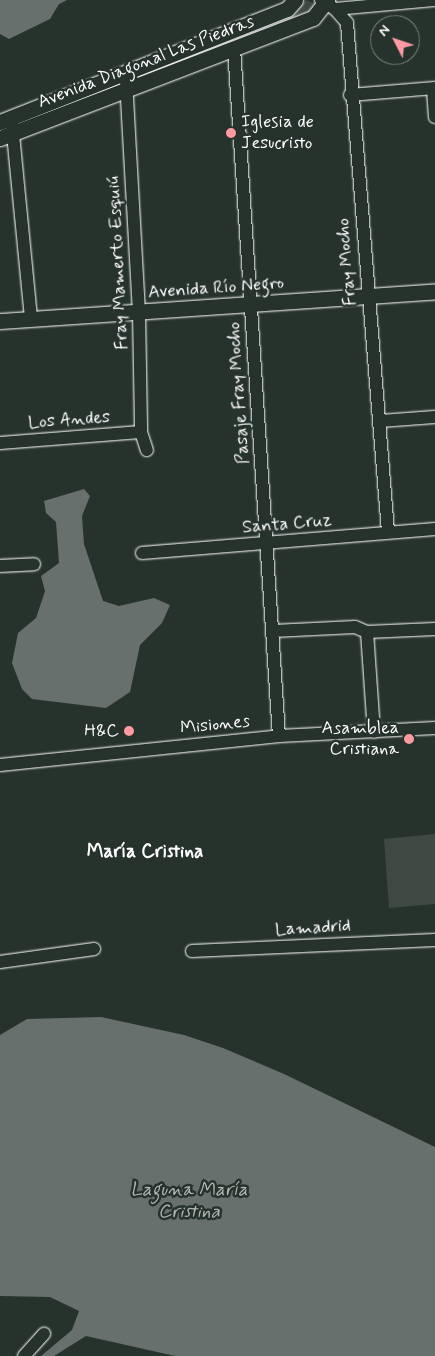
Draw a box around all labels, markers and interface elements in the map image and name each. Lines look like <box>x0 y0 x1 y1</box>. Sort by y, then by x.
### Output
street label: Avenida Diagonal Las Piedras <box>35 11 257 113</box>
north arrow <box>370 15 420 65</box>
text: N <box>375 21 394 40</box>
place label: Iglesia de Jesucristo <box>241 112 315 154</box>
marker: Iglesia de Jesucristo <box>225 127 237 139</box>
street label: Fray Mamerto Esquiú <box>103 179 133 347</box>
street label: Fray Mocho <box>332 217 362 307</box>
street label: Avenida Río Negro <box>147 272 285 304</box>
street label: Pasaje Fray Mocho <box>223 321 255 465</box>
street label: Los Andes <box>30 407 108 433</box>
street label: Santa Cruz <box>242 509 332 539</box>
street label: Misiones <box>179 711 251 739</box>
place label: Asamblea Cristiana <box>321 718 399 761</box>
place label: H&C <box>84 720 119 742</box>
marker: H&C <box>123 725 135 737</box>
marker: Asamblea Cristiana <box>403 733 415 745</box>
district label: María Cristina <box>87 841 203 863</box>
street label: Lamadrid <box>275 915 351 941</box>
water label: Laguna María Cristina <box>130 1179 248 1223</box>

